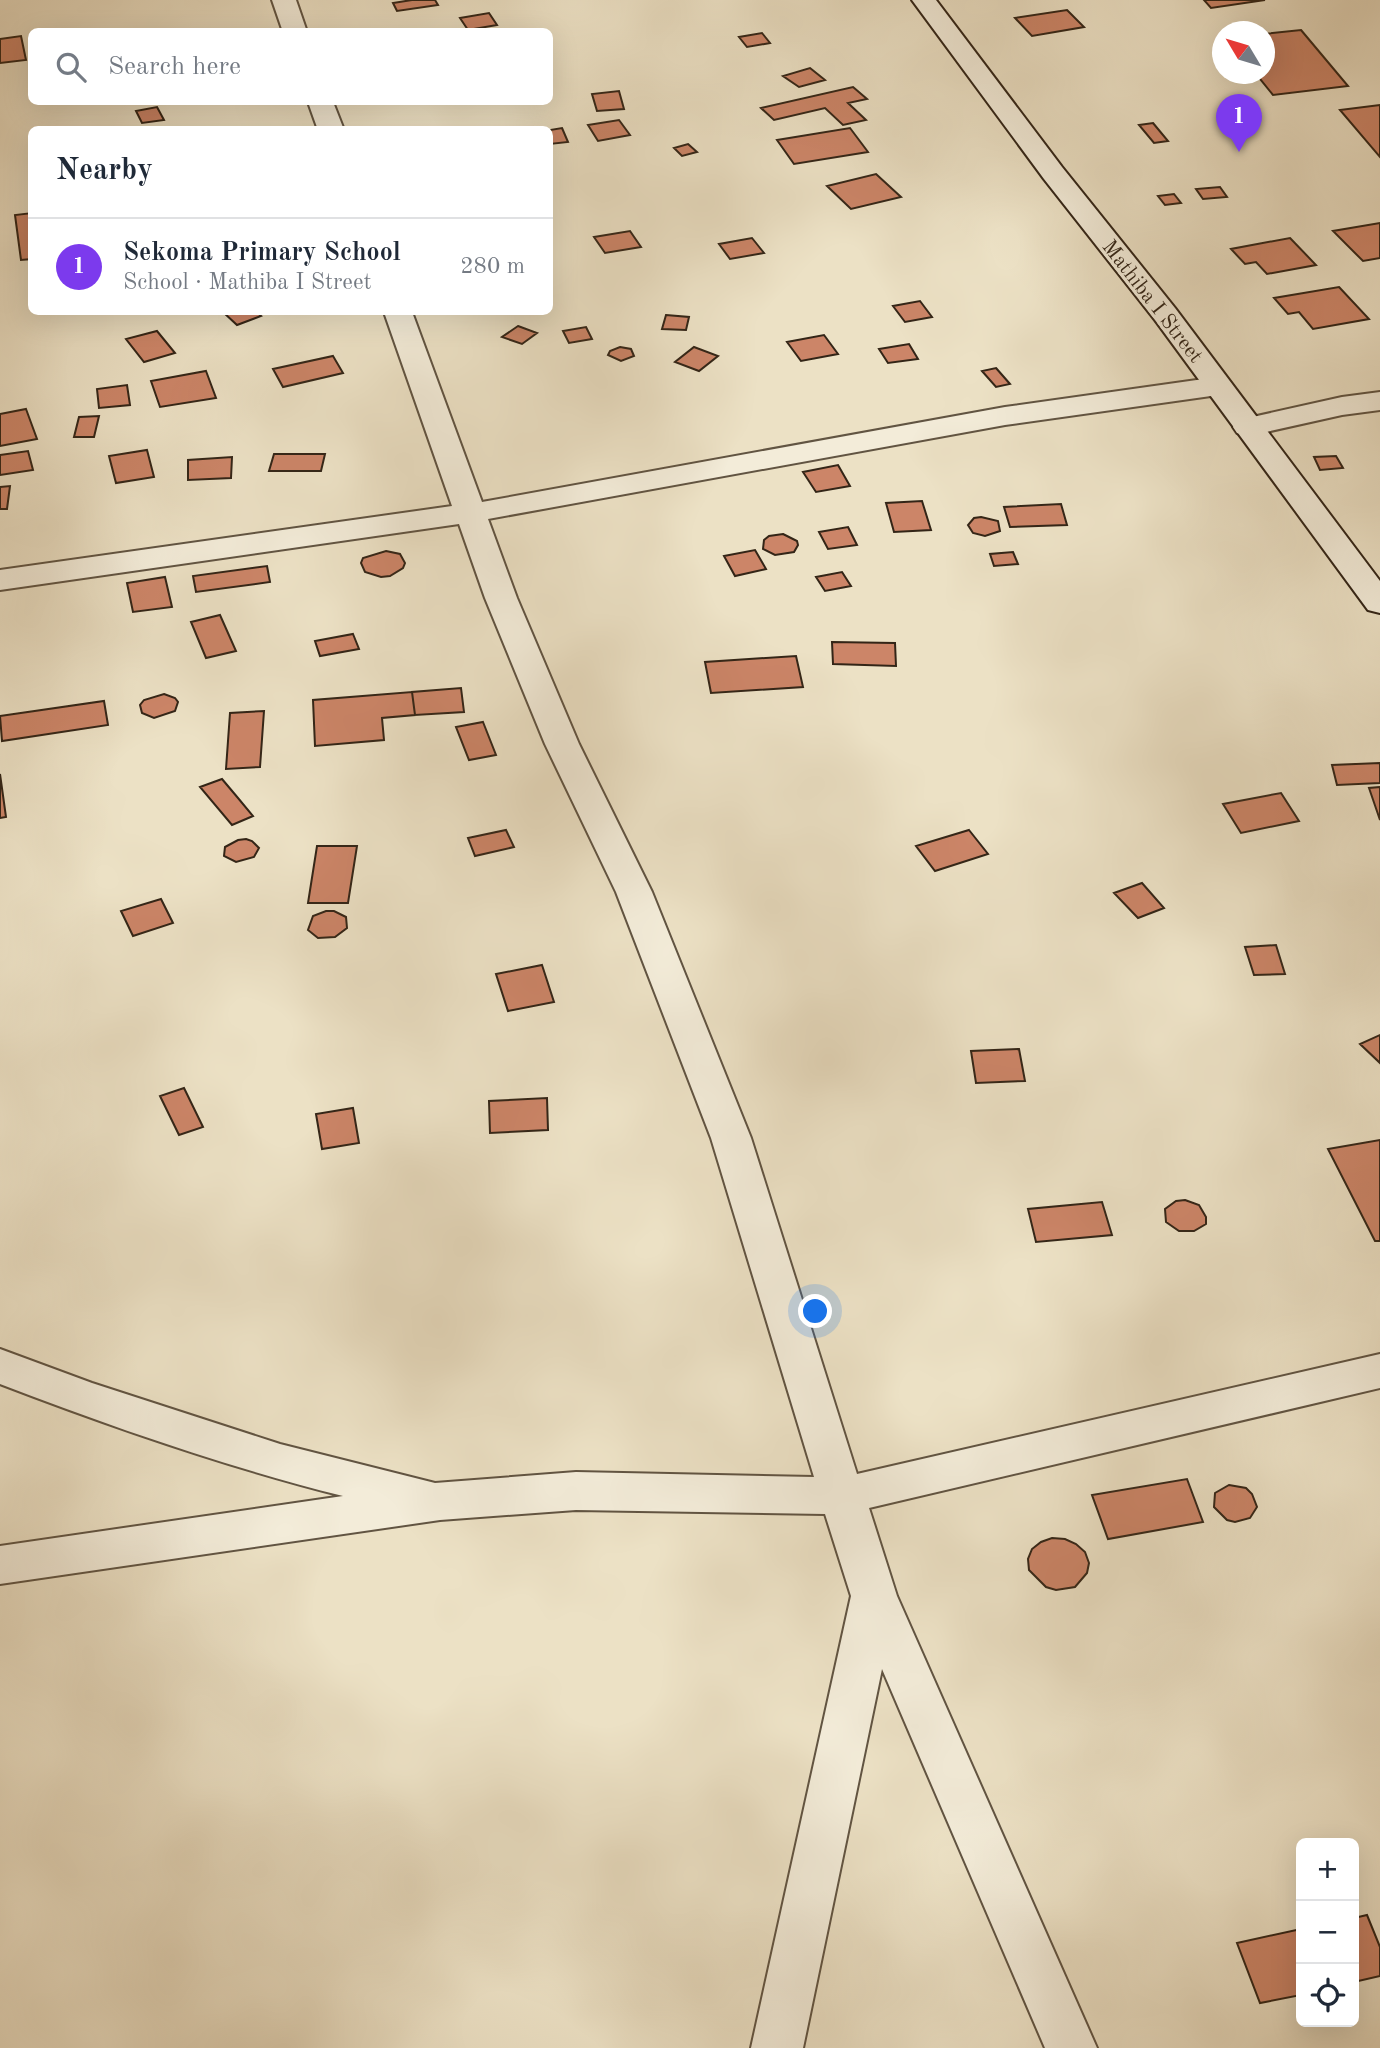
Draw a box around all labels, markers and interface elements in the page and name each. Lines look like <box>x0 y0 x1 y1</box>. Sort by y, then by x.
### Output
north arrow <box>1212 21 1275 84</box>
search box <box>28 28 553 105</box>
icon: search <box>52 48 90 86</box>
text: Search here <box>108 54 241 80</box>
pin: 1 <box>1216 94 1262 152</box>
text: Nearby <box>56 156 153 186</box>
street label: Mathiba I Street <box>1098 237 1206 367</box>
text: Sekoma Primary School <box>123 240 401 266</box>
text: 1 <box>72 255 86 278</box>
text: 280 m <box>460 255 525 278</box>
text: School · Mathiba I Street <box>123 271 372 294</box>
your location <box>798 1294 832 1328</box>
map controls <box>1296 1838 1359 2027</box>
button: + <box>1296 1838 1359 1901</box>
button: − <box>1296 1901 1359 1964</box>
button: locate <box>1296 1964 1359 2027</box>

